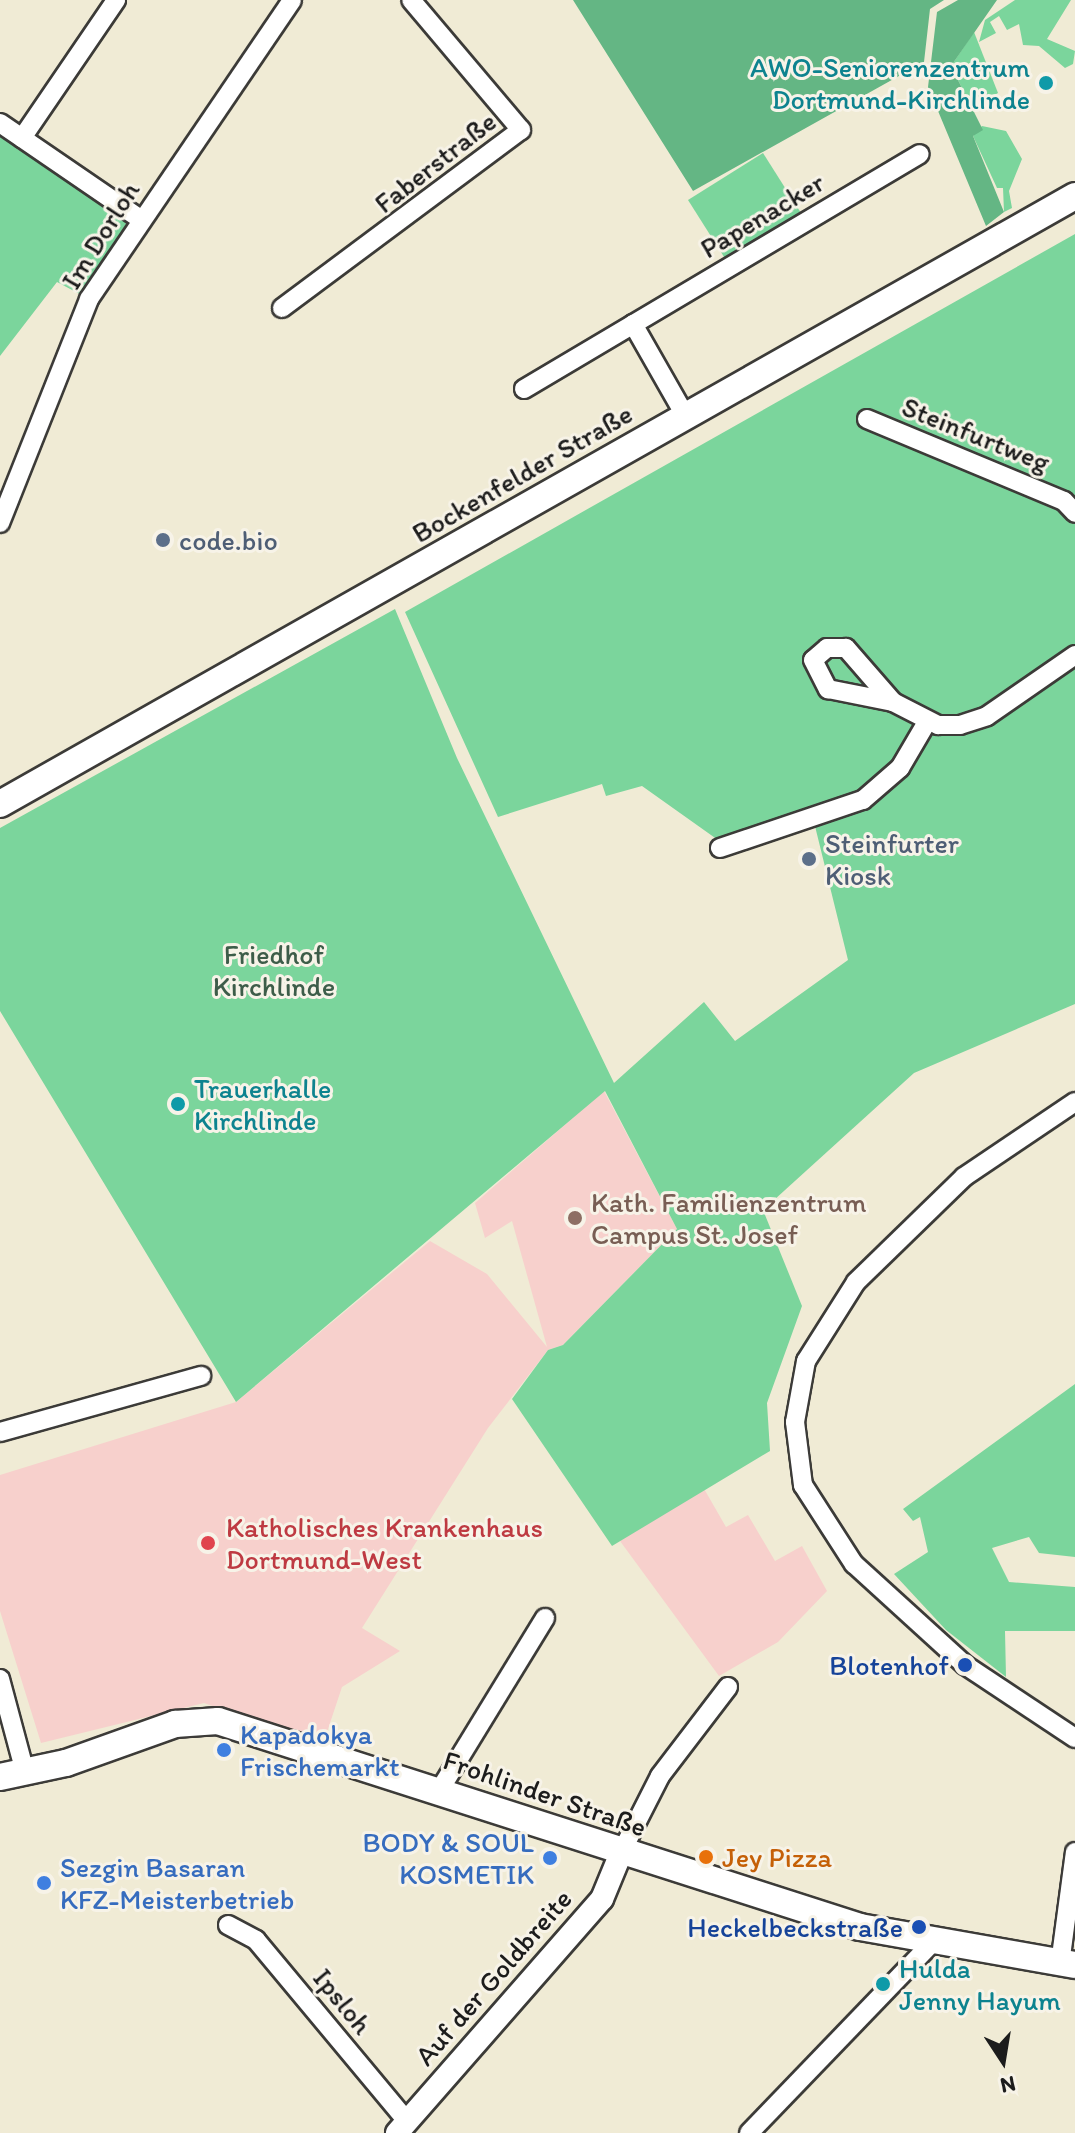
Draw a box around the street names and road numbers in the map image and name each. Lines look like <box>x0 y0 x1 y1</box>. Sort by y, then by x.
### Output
street label: Faberstraße <box>367 104 503 220</box>
street label: Papenacker <box>694 165 830 265</box>
street label: Im Dorloh <box>54 175 146 295</box>
street label: Steinfurtweg <box>897 389 1055 479</box>
street label: Bockenfelder Straße <box>406 396 638 550</box>
street label: Frohlinder Straße <box>439 1743 651 1843</box>
street label: Auf der Goldbreite <box>407 1882 579 2072</box>
street label: Ipsloh <box>306 1961 380 2041</box>

